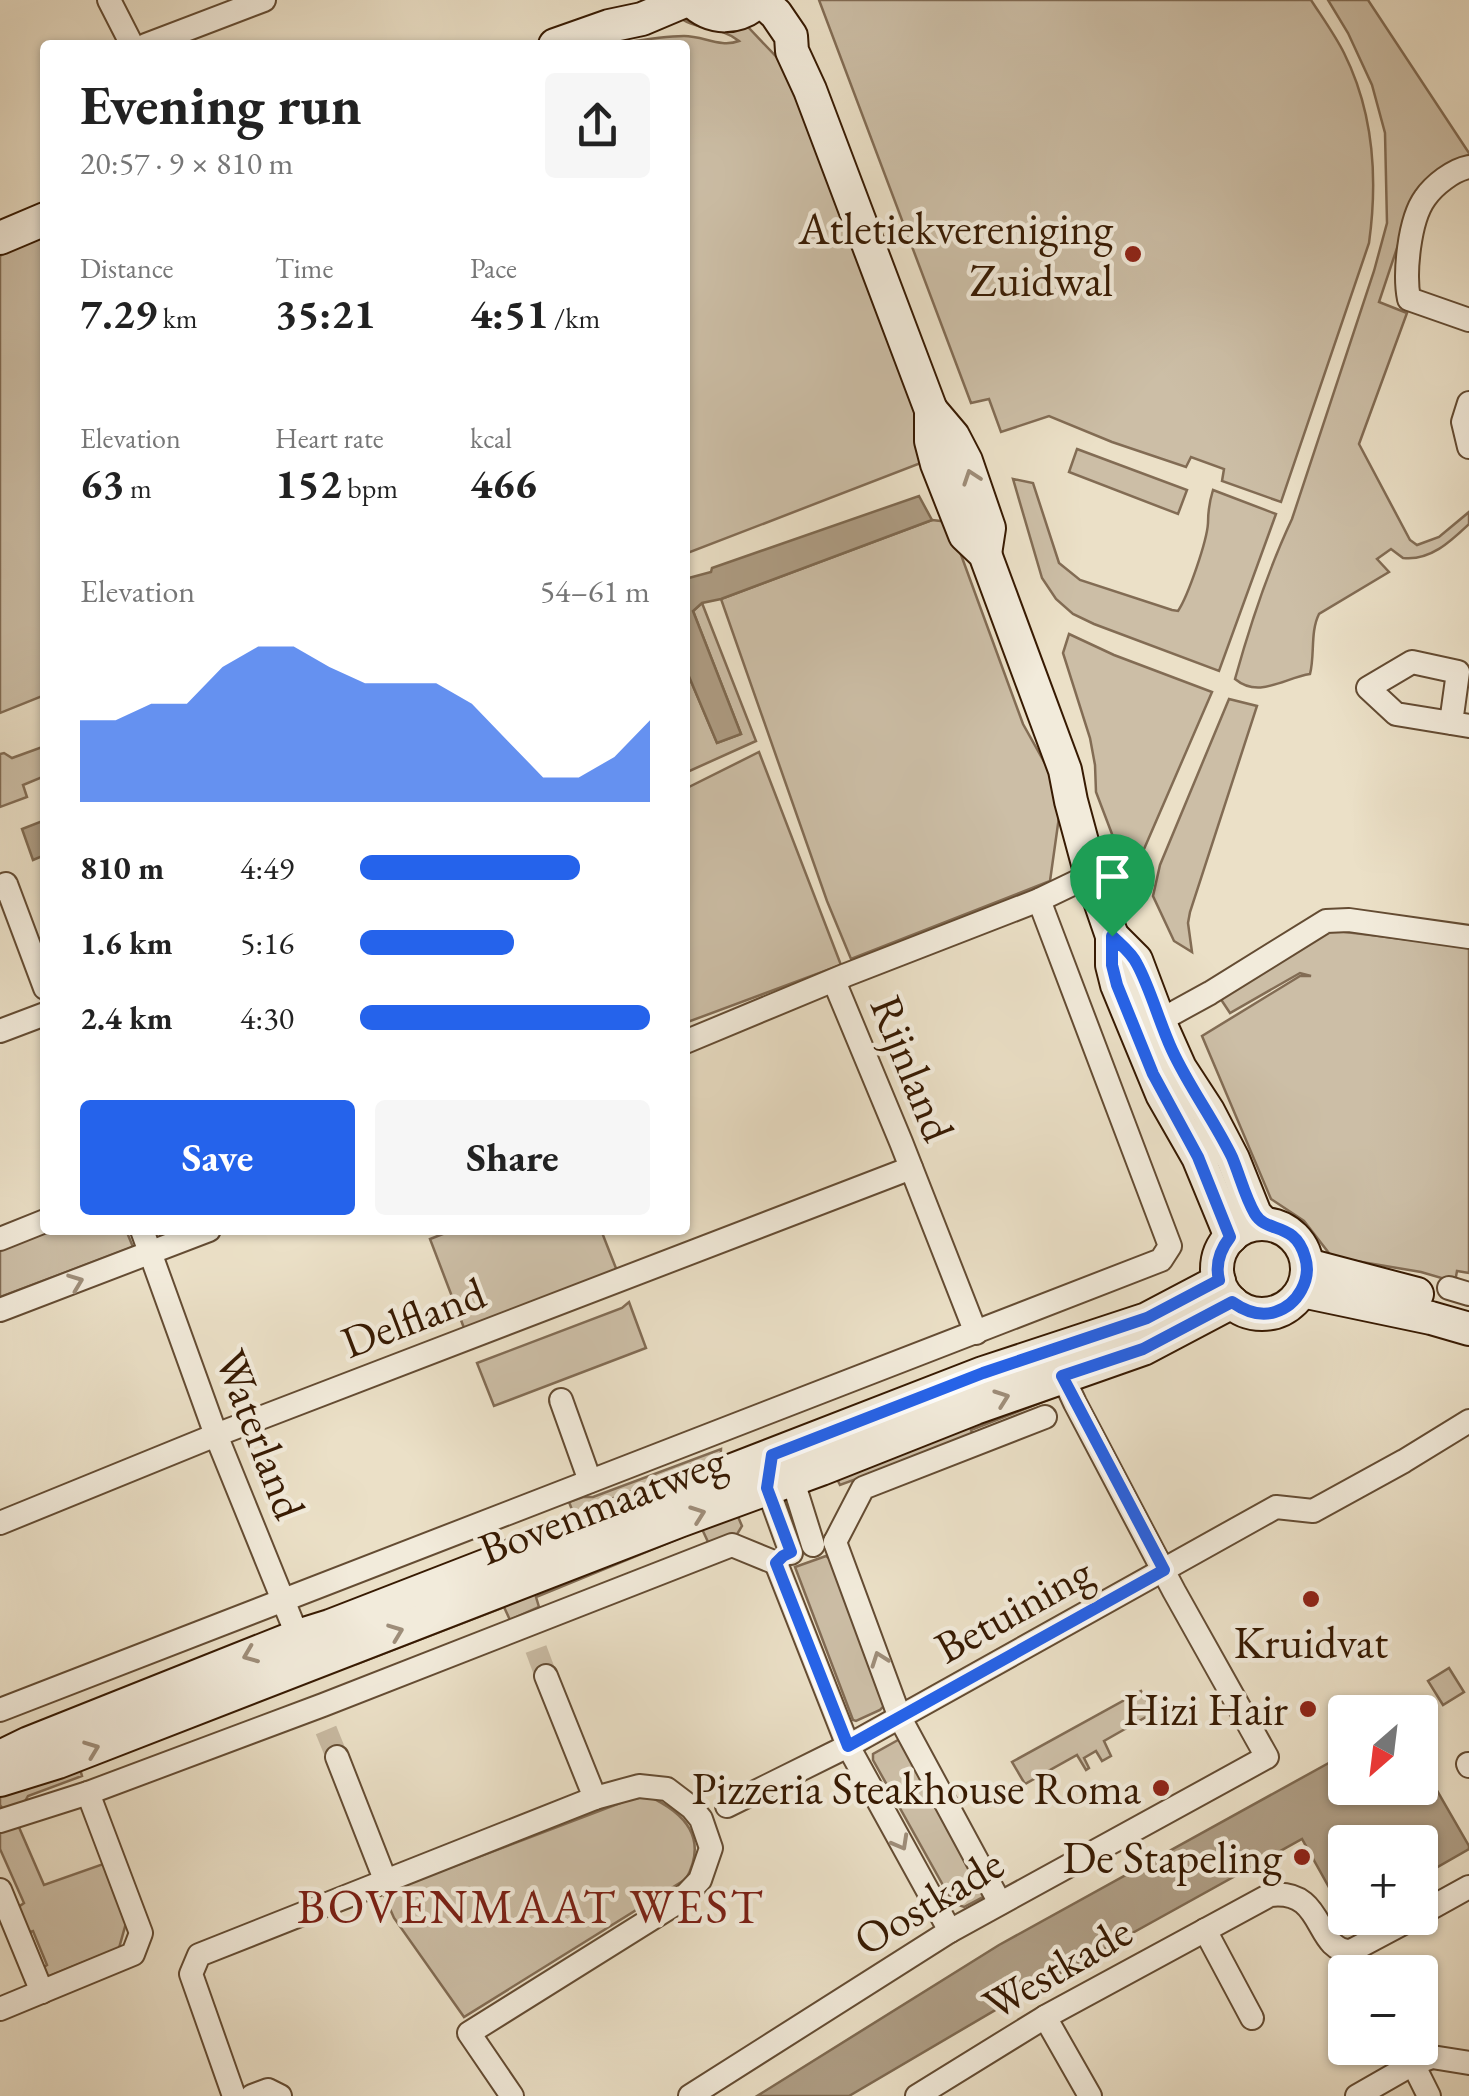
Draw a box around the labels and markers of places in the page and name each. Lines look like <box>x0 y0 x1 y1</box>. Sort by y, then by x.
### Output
place label: Atletiekvereniging Zuidwal <box>797 199 1113 309</box>
marker: Atletiekvereniging Zuidwal <box>1122 243 1144 265</box>
pin <box>1070 834 1155 937</box>
marker: Kruidvat <box>1300 1588 1322 1610</box>
place label: Kruidvat <box>1234 1613 1388 1671</box>
place label: Hizi Hair <box>1123 1680 1288 1738</box>
marker: Hizi Hair <box>1297 1698 1319 1720</box>
place label: Pizzeria Steakhouse Roma <box>691 1759 1141 1817</box>
marker: Pizzeria Steakhouse Roma <box>1150 1777 1172 1799</box>
place label: De Stapeling <box>1062 1828 1282 1886</box>
marker: De Stapeling <box>1291 1846 1313 1868</box>

